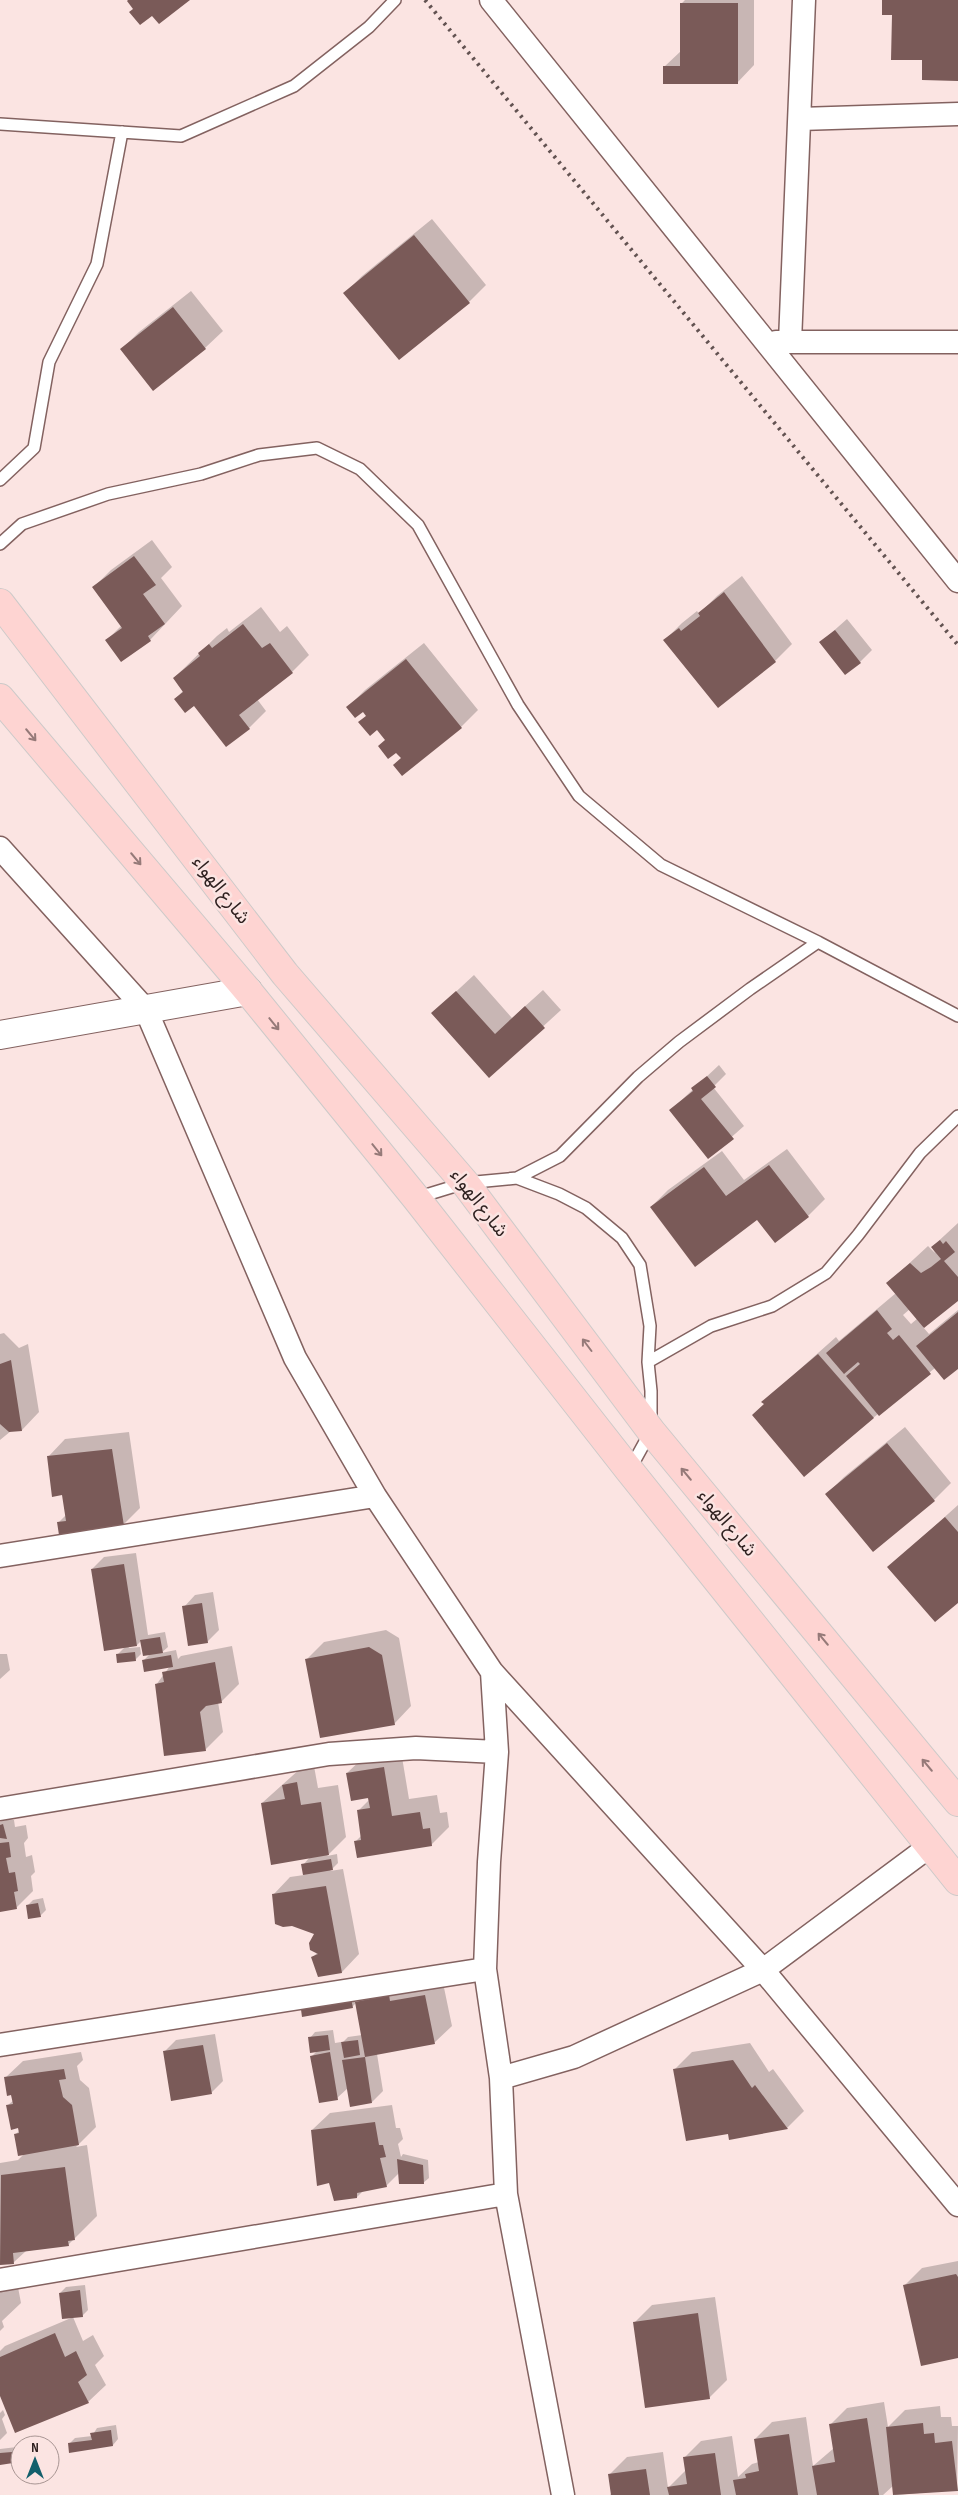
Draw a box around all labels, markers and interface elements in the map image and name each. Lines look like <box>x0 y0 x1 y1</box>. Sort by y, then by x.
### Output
one-way arrow <box>25 729 37 742</box>
street label: شارع الهواء <box>186 851 255 929</box>
one-way arrow <box>130 853 142 866</box>
one-way arrow <box>269 1017 280 1030</box>
one-way arrow <box>371 1143 382 1156</box>
street label: شارع الهواء <box>444 1164 513 1242</box>
one-way arrow <box>582 1338 592 1352</box>
one-way arrow <box>681 1467 692 1480</box>
street label: شارع الهواء <box>692 1485 762 1562</box>
one-way arrow <box>818 1633 829 1646</box>
one-way arrow <box>921 1758 933 1771</box>
north arrow <box>10 2435 60 2485</box>
text: N <box>31 2439 39 2456</box>

